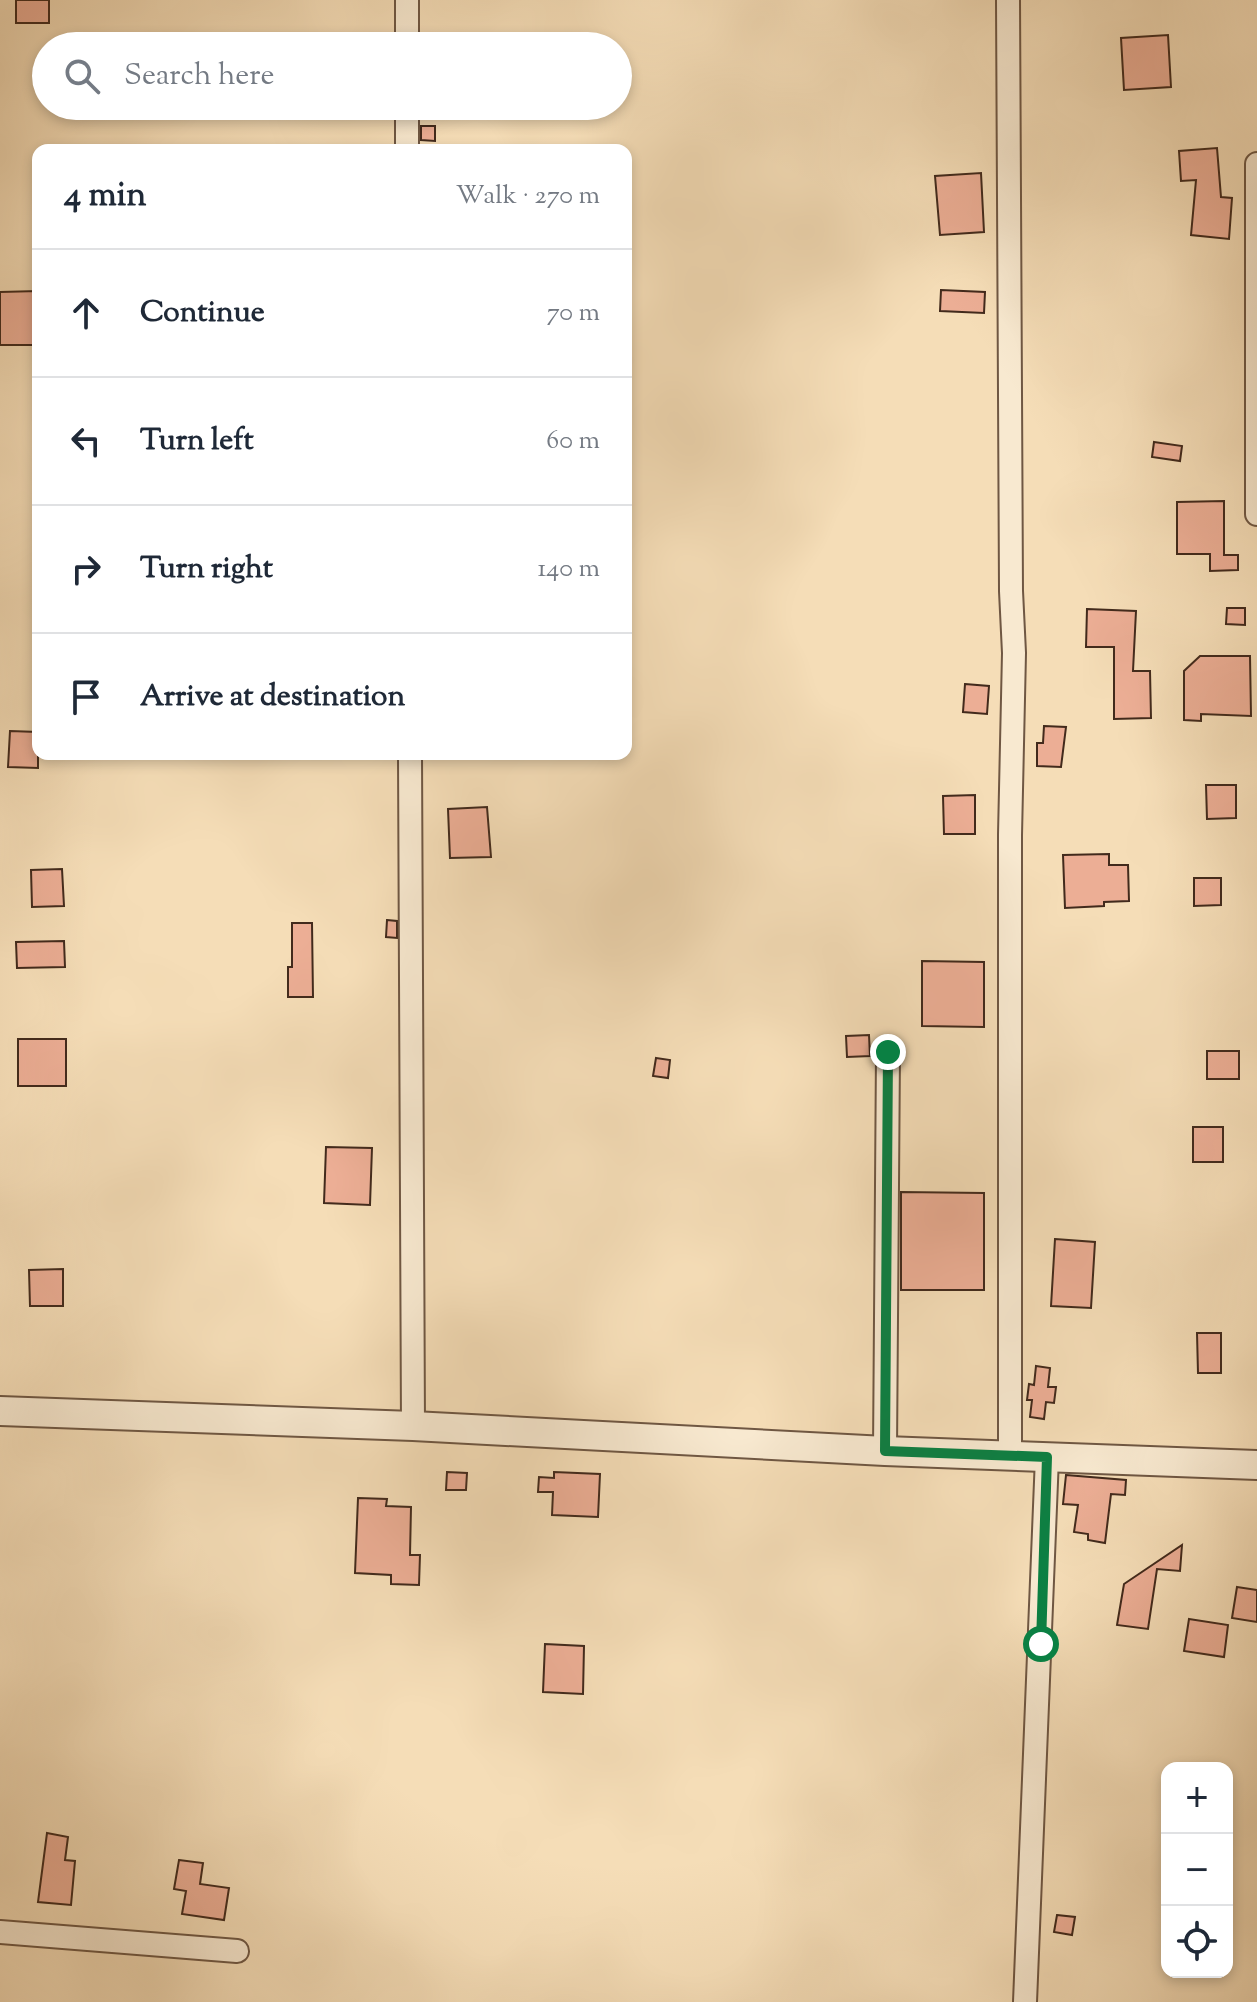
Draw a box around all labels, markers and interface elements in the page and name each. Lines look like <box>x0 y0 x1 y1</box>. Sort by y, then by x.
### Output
search box <box>32 32 632 120</box>
icon: search <box>60 54 104 98</box>
text: Search here <box>124 55 274 98</box>
text: 4 min <box>64 172 146 221</box>
text: Walk · 270 m <box>456 178 600 215</box>
icon: ahead <box>64 291 108 335</box>
text: Continue <box>140 292 265 335</box>
text: 70 m <box>547 295 600 332</box>
icon: left <box>64 419 108 463</box>
text: Turn left <box>140 420 254 463</box>
text: 60 m <box>546 423 600 460</box>
icon: right <box>64 547 108 591</box>
text: Turn right <box>140 548 273 591</box>
text: 140 m <box>537 551 600 588</box>
icon: arrive <box>64 675 108 719</box>
text: Arrive at destination <box>140 676 405 719</box>
route end <box>870 1034 906 1070</box>
route start <box>1023 1626 1059 1662</box>
map controls <box>1161 1762 1233 1978</box>
button: + <box>1161 1762 1233 1834</box>
button: − <box>1161 1834 1233 1906</box>
button: locate <box>1161 1906 1233 1978</box>

